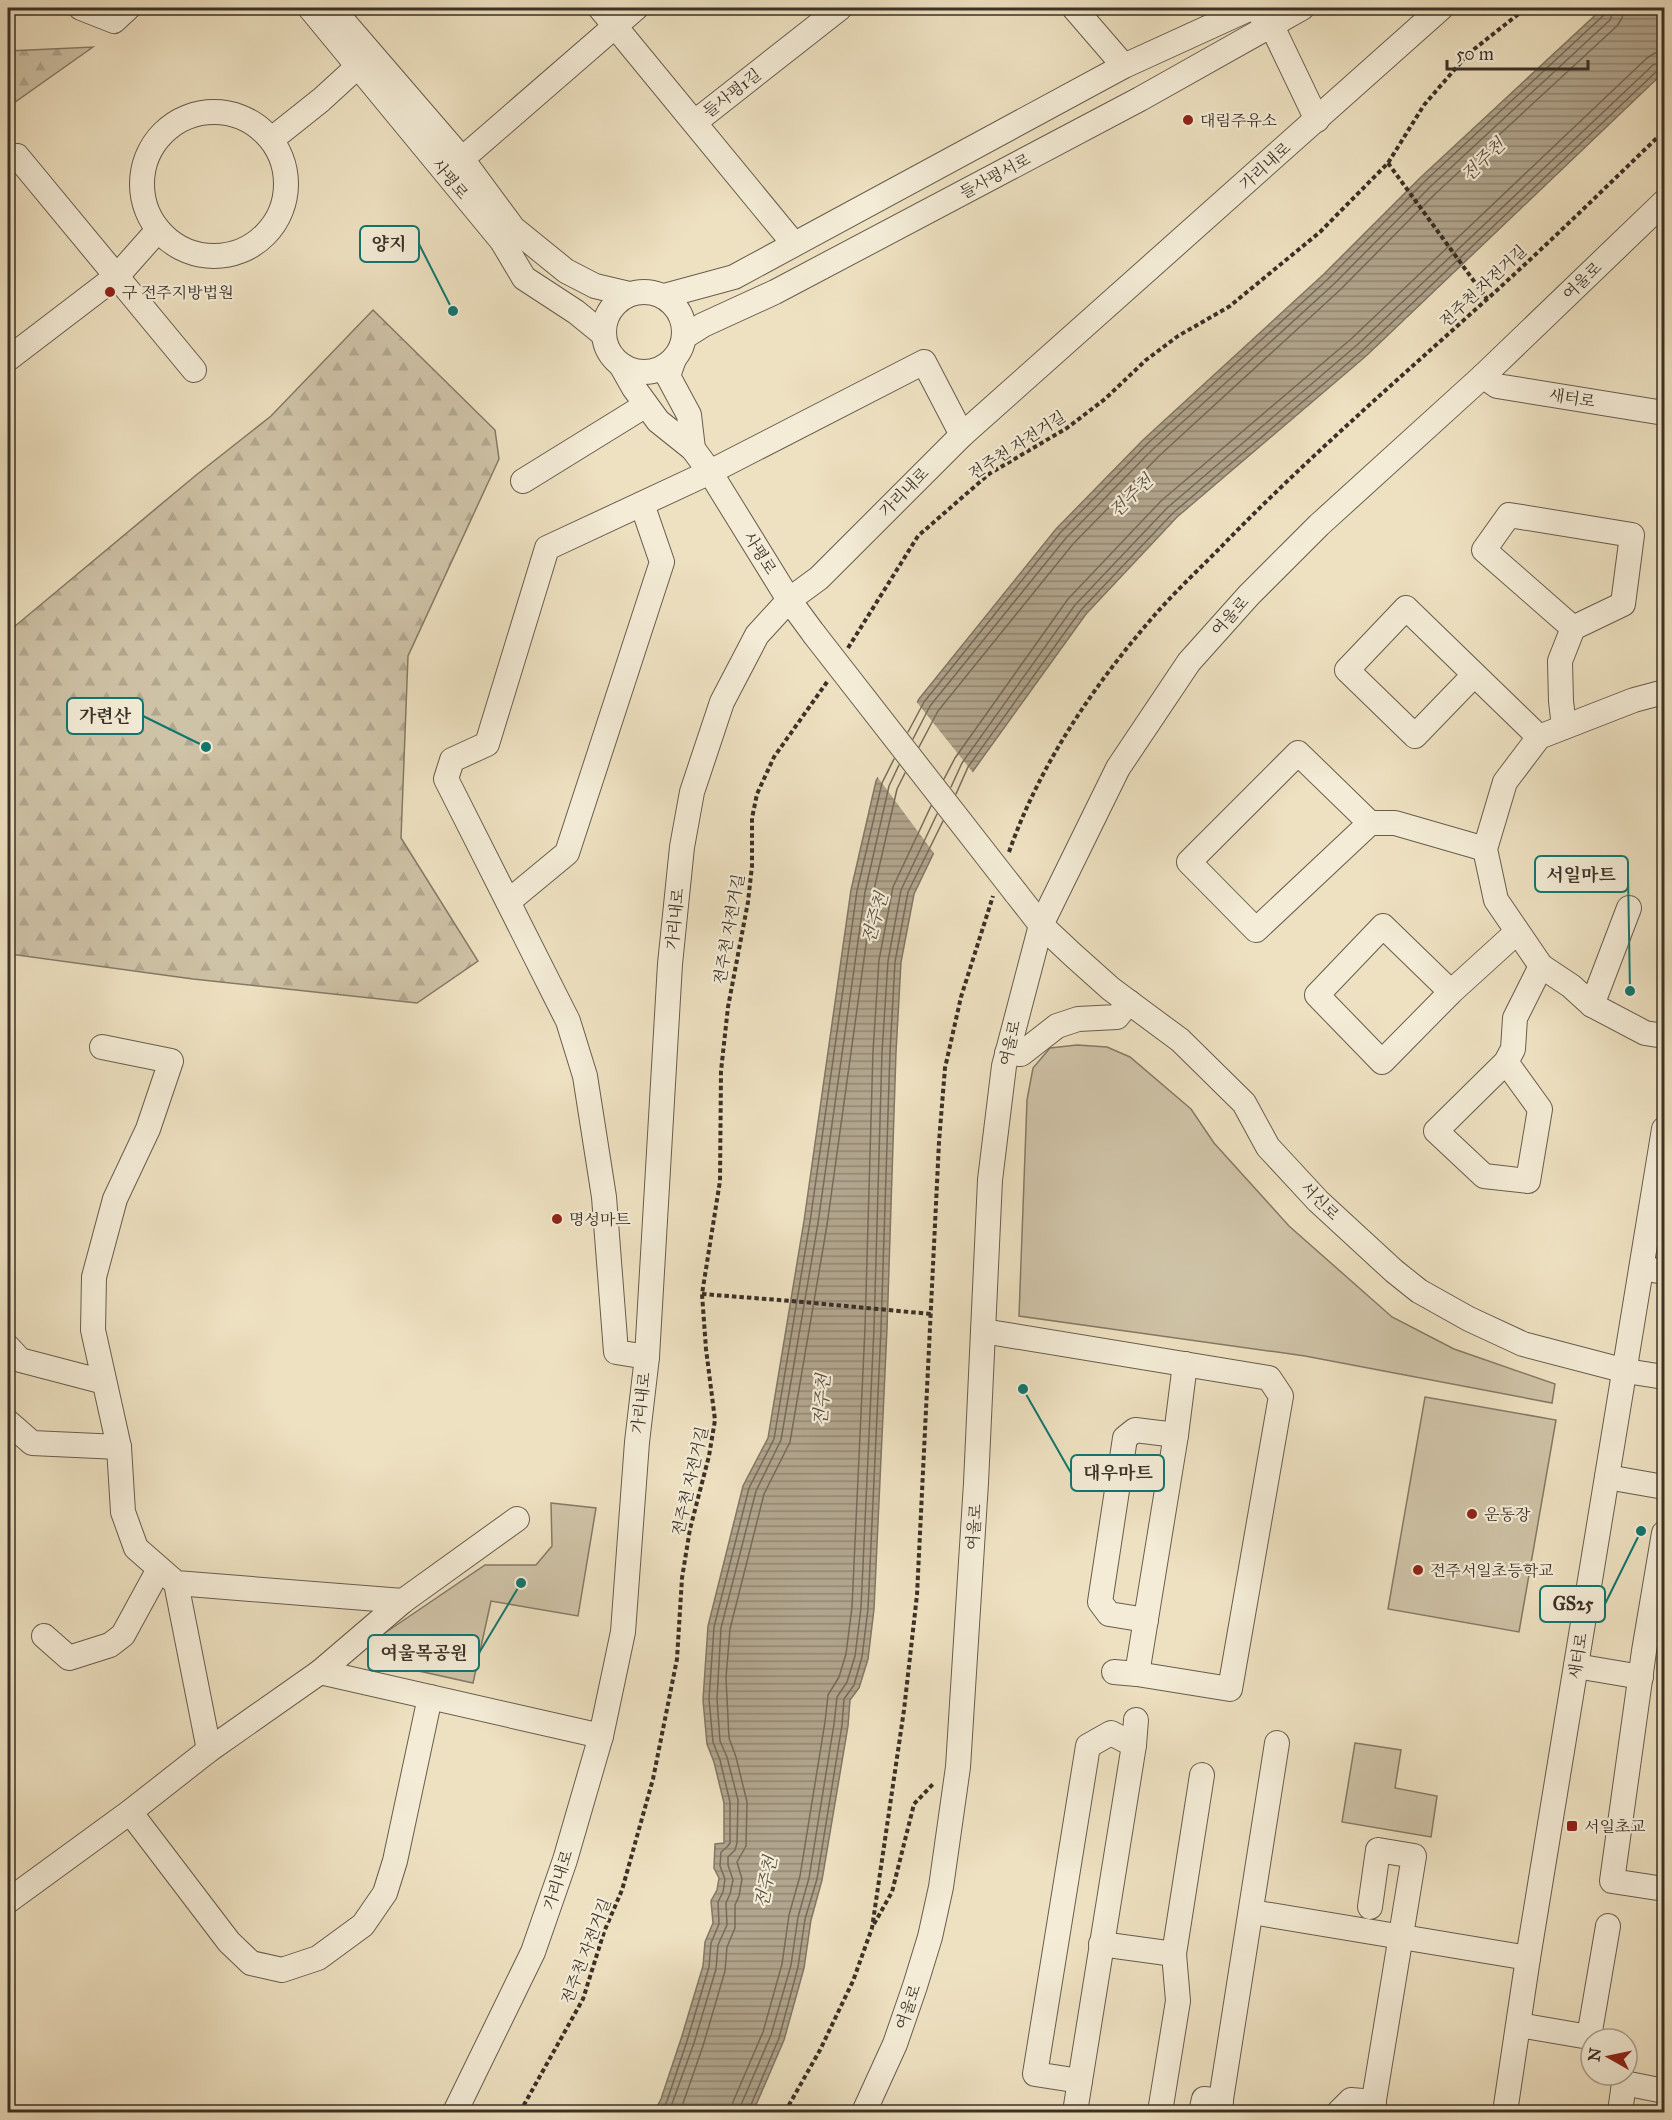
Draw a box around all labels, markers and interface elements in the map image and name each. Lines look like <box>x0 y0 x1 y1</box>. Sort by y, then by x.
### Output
scale bar <box>1447 33 1588 71</box>
text: 50 m <box>1456 43 1494 65</box>
street label: 들사평1길 <box>699 65 765 121</box>
place label: 대림주유소 <box>1200 111 1277 130</box>
marker: 대림주유소 <box>1181 113 1195 127</box>
water label: 전주천 <box>1457 133 1511 186</box>
street label: 가리내로 <box>1236 138 1295 194</box>
street label: 들사평서로 <box>956 149 1034 203</box>
street label: 사평로 <box>428 155 473 203</box>
callout: 양지 <box>360 226 419 262</box>
text: 양지 <box>372 233 406 255</box>
street label: 전주천 자전거길 <box>1436 241 1530 331</box>
street label: 여울로 <box>1559 258 1606 304</box>
place label: 구 전주지방법원 <box>122 283 234 302</box>
marker: 구 전주지방법원 <box>103 285 117 299</box>
street label: 새터로 <box>1548 385 1597 411</box>
street label: 전주천 자전거길 <box>965 407 1069 483</box>
street label: 가리내로 <box>875 463 933 521</box>
water label: 전주천 <box>1105 469 1159 522</box>
street label: 사평로 <box>740 528 781 578</box>
street label: 여울로 <box>1207 592 1253 640</box>
callout: 가련산 <box>67 698 143 734</box>
text: 가련산 <box>79 705 132 727</box>
callout: 서일마트 <box>1535 856 1628 892</box>
text: 서일마트 <box>1546 864 1616 886</box>
street label: 전주천 자전거길 <box>710 872 748 986</box>
street label: 가리내로 <box>662 887 688 951</box>
water label: 전주천 <box>857 888 893 946</box>
street label: 여울로 <box>996 1018 1025 1068</box>
street label: 서신로 <box>1297 1178 1343 1224</box>
place label: 명성마트 <box>569 1210 631 1229</box>
marker: 명성마트 <box>550 1212 564 1226</box>
street label: 가리내로 <box>628 1371 654 1435</box>
water label: 전주천 <box>809 1372 835 1427</box>
street label: 전주천 자전거길 <box>668 1424 712 1538</box>
callout: 대우마트 <box>1071 1455 1164 1491</box>
text: 대우마트 <box>1083 1462 1153 1484</box>
street label: 여울로 <box>963 1503 985 1551</box>
place label: 운동장 <box>1484 1505 1531 1524</box>
marker: 운동장 <box>1465 1507 1479 1521</box>
place label: 전주서일초등학교 <box>1430 1561 1554 1580</box>
marker: 전주서일초등학교 <box>1411 1563 1425 1577</box>
callout: GS25 <box>1540 1586 1605 1622</box>
text: GS25 <box>1553 1593 1594 1615</box>
street label: 새터로 <box>1565 1631 1591 1680</box>
callout: 여울목공원 <box>368 1635 479 1671</box>
text: 여울목공원 <box>381 1642 467 1664</box>
place label: 서일초교 <box>1584 1817 1646 1836</box>
marker: 서일초교 <box>1565 1819 1579 1833</box>
street label: 가리내로 <box>539 1847 577 1912</box>
water label: 전주천 <box>750 1853 782 1910</box>
street label: 전주천 자전거길 <box>557 1895 615 2007</box>
street label: 여울로 <box>891 1981 925 2032</box>
north arrow <box>1579 2027 1639 2087</box>
text: N <box>1584 2046 1605 2063</box>

